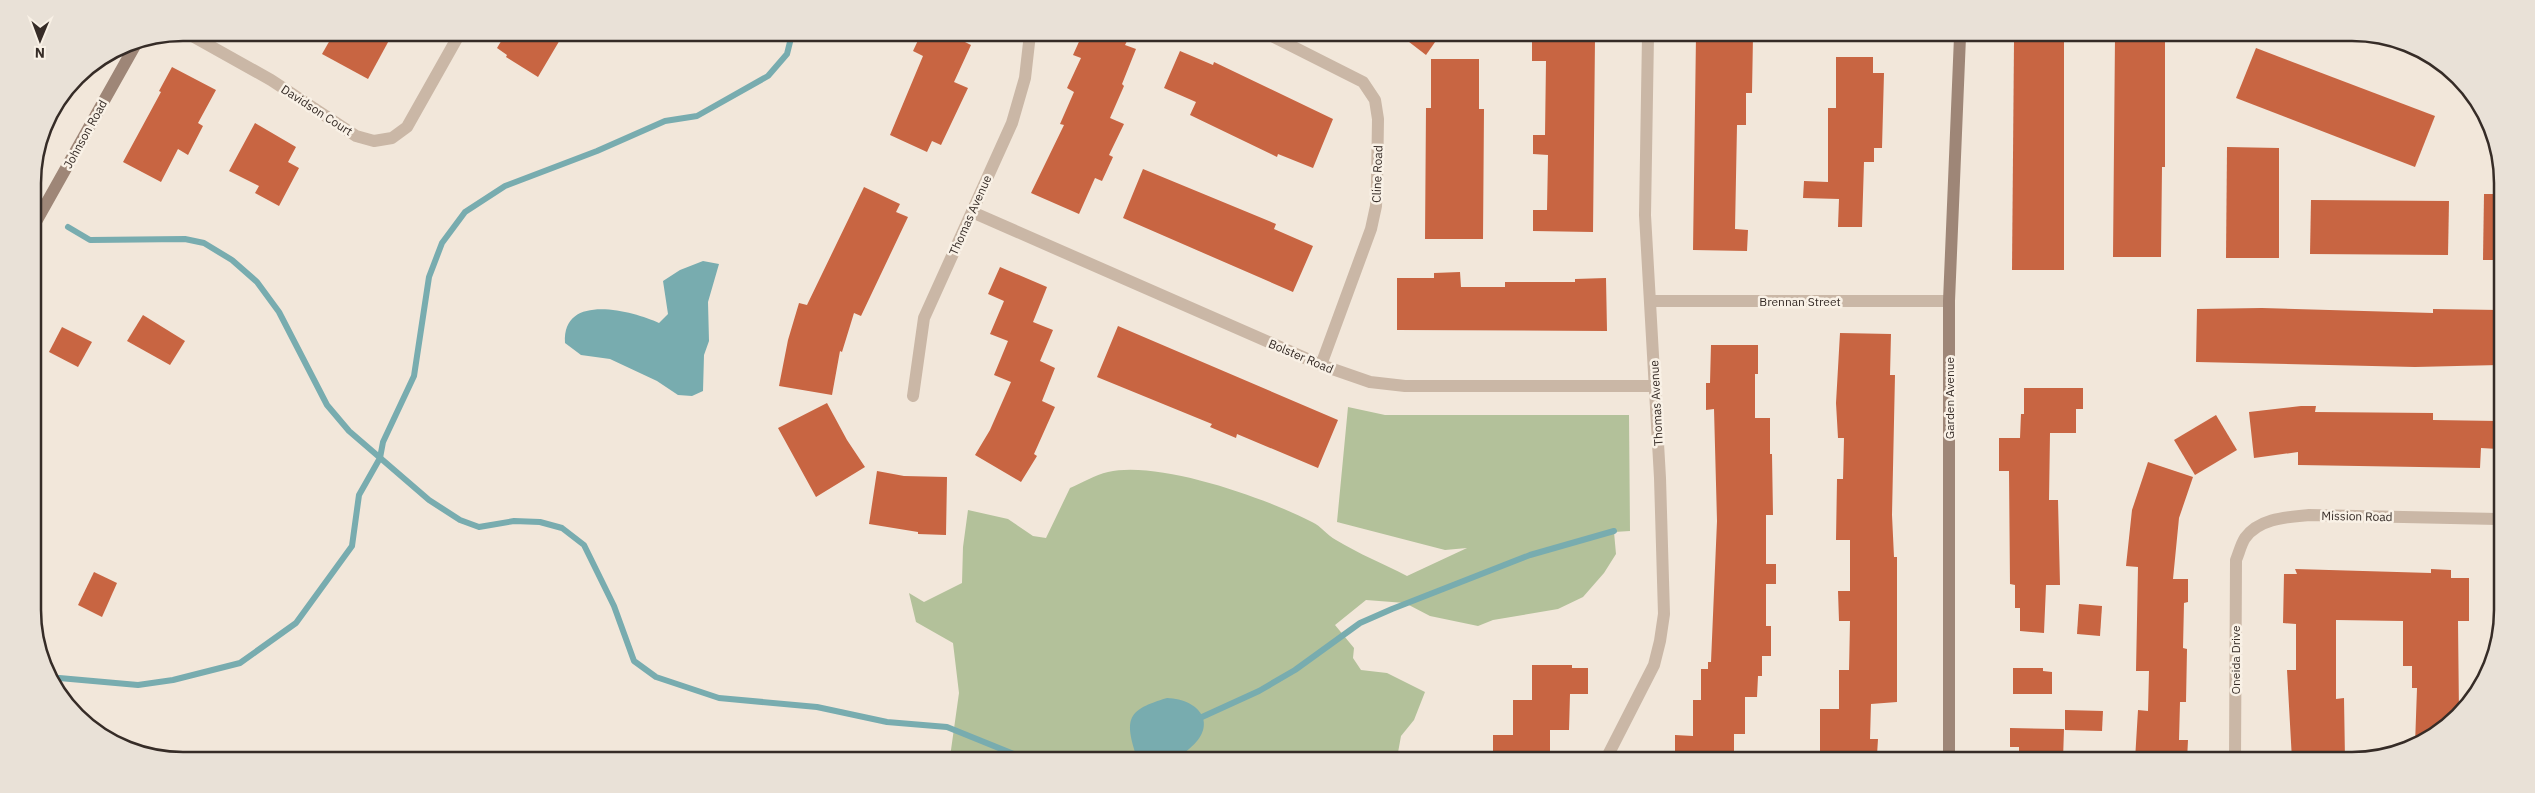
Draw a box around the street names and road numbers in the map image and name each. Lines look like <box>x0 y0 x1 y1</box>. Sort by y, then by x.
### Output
street label: Davidson Court <box>278 81 356 139</box>
street label: Johnson Road <box>60 97 110 171</box>
street label: Cline Road <box>1369 145 1385 203</box>
street label: Thomas Avenue <box>946 172 995 257</box>
street label: Brennan Street <box>1759 294 1841 309</box>
street label: Bolster Road <box>1266 336 1336 376</box>
street label: Garden Avenue <box>1942 356 1957 439</box>
street label: Thomas Avenue <box>1646 359 1666 446</box>
street label: Mission Road <box>2321 508 2393 524</box>
street label: Oneida Drive <box>2228 625 2243 694</box>

